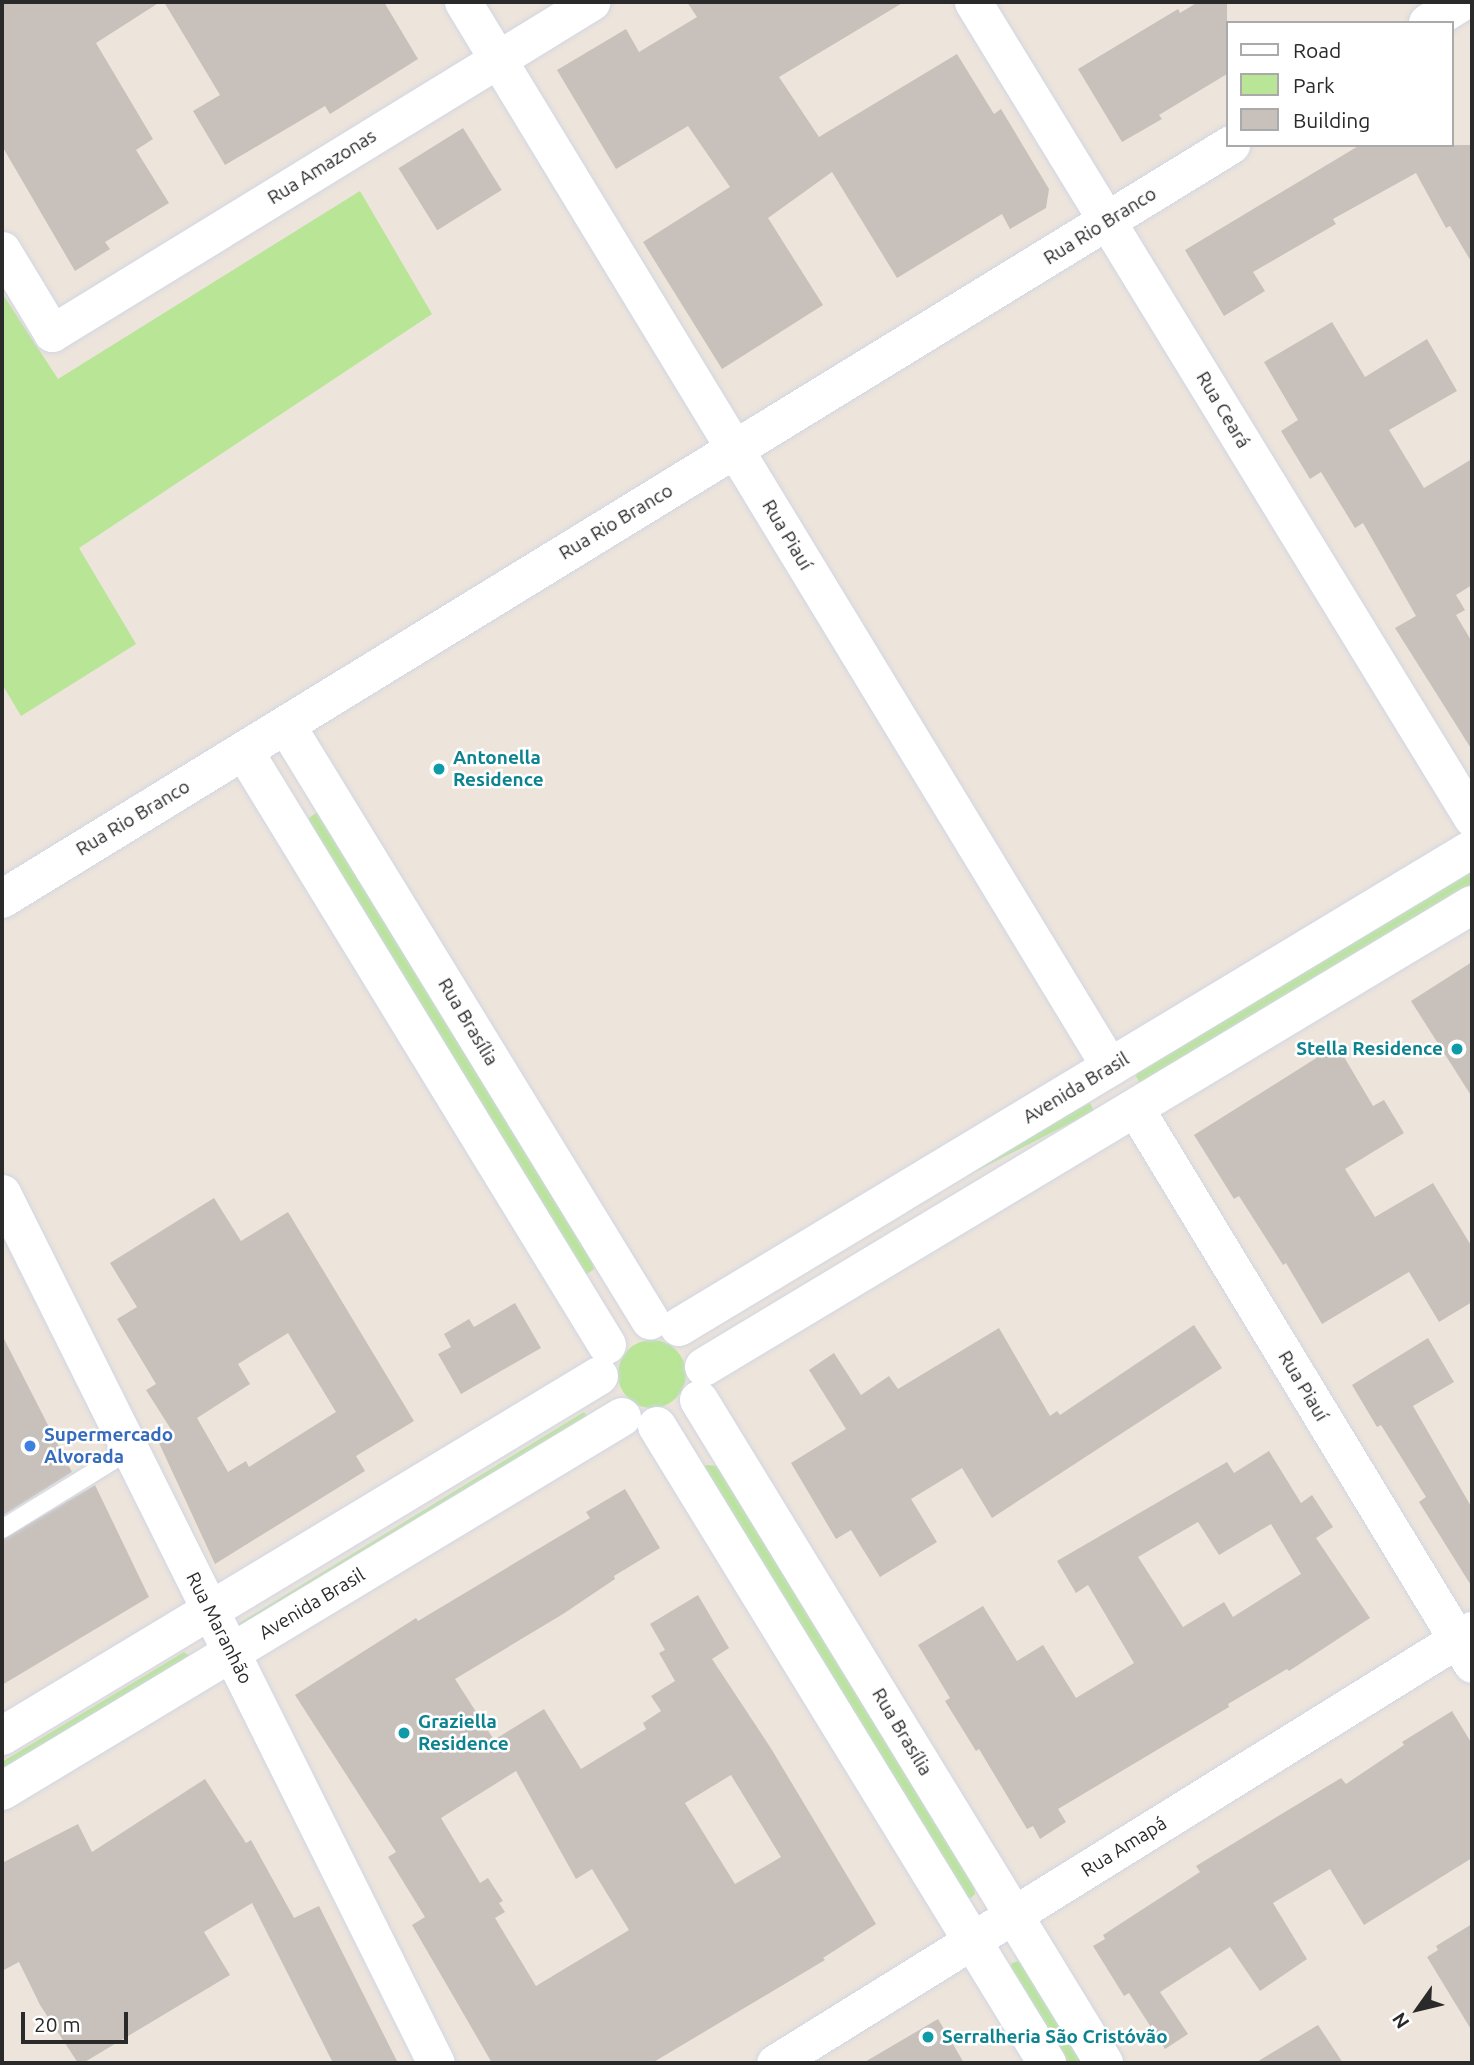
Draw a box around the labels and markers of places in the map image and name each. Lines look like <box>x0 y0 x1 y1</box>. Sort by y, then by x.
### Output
place label: Antonella Residence <box>453 747 544 791</box>
marker: Antonella Residence <box>431 761 447 777</box>
place label: Stella Residence <box>1296 1038 1443 1060</box>
marker: Stella Residence <box>1449 1041 1465 1057</box>
place label: Supermercado Alvorada <box>44 1424 173 1468</box>
marker: Supermercado Alvorada <box>22 1438 38 1454</box>
place label: Graziella Residence <box>418 1711 509 1755</box>
marker: Graziella Residence <box>396 1725 412 1741</box>
place label: Serralheria São Cristóvão <box>942 2026 1168 2048</box>
marker: Serralheria São Cristóvão <box>920 2029 936 2045</box>

